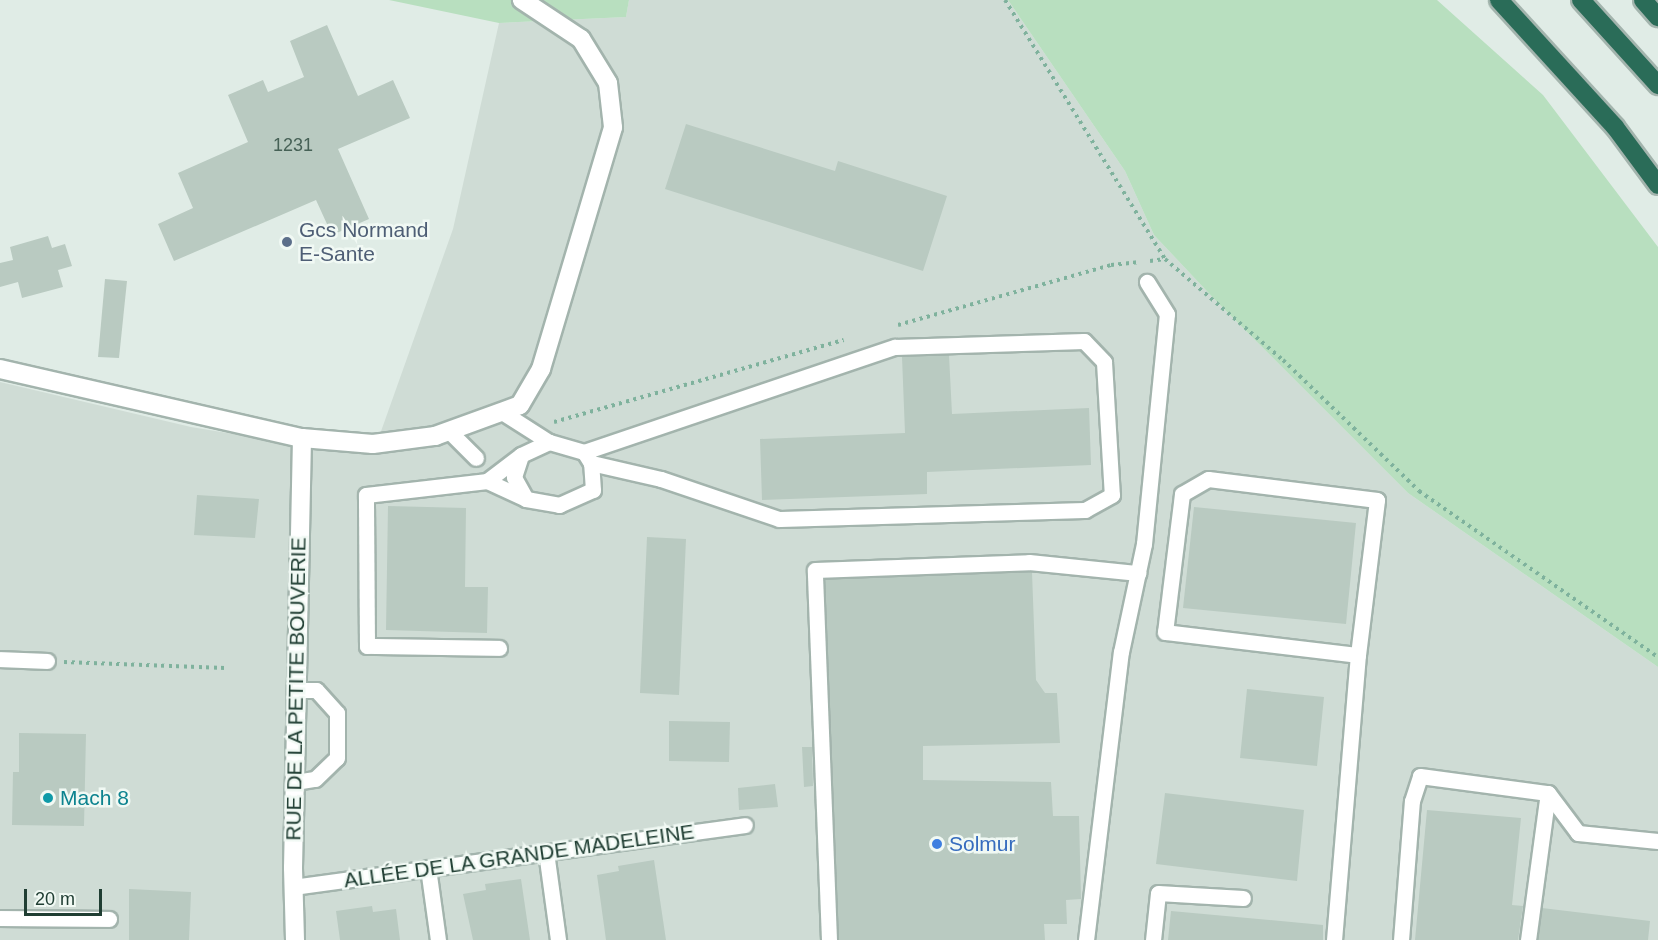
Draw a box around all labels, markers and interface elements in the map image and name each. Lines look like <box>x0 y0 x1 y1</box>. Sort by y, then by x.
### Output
house number: 1231 <box>273 134 313 156</box>
place label: Gcs Normand E-Sante <box>299 217 429 267</box>
marker: Gcs Normand E-Sante <box>280 235 294 249</box>
street label: RUE DE LA PETITE BOUVERIE <box>281 537 311 841</box>
place label: Mach 8 <box>60 785 129 811</box>
marker: Mach 8 <box>41 791 55 805</box>
street label: ALLÉE DE LA GRANDE MADELEINE <box>342 819 696 893</box>
place label: Solmur <box>949 831 1016 857</box>
marker: Solmur <box>930 837 944 851</box>
scale bar <box>27 877 105 915</box>
text: 20 m <box>35 889 75 909</box>

